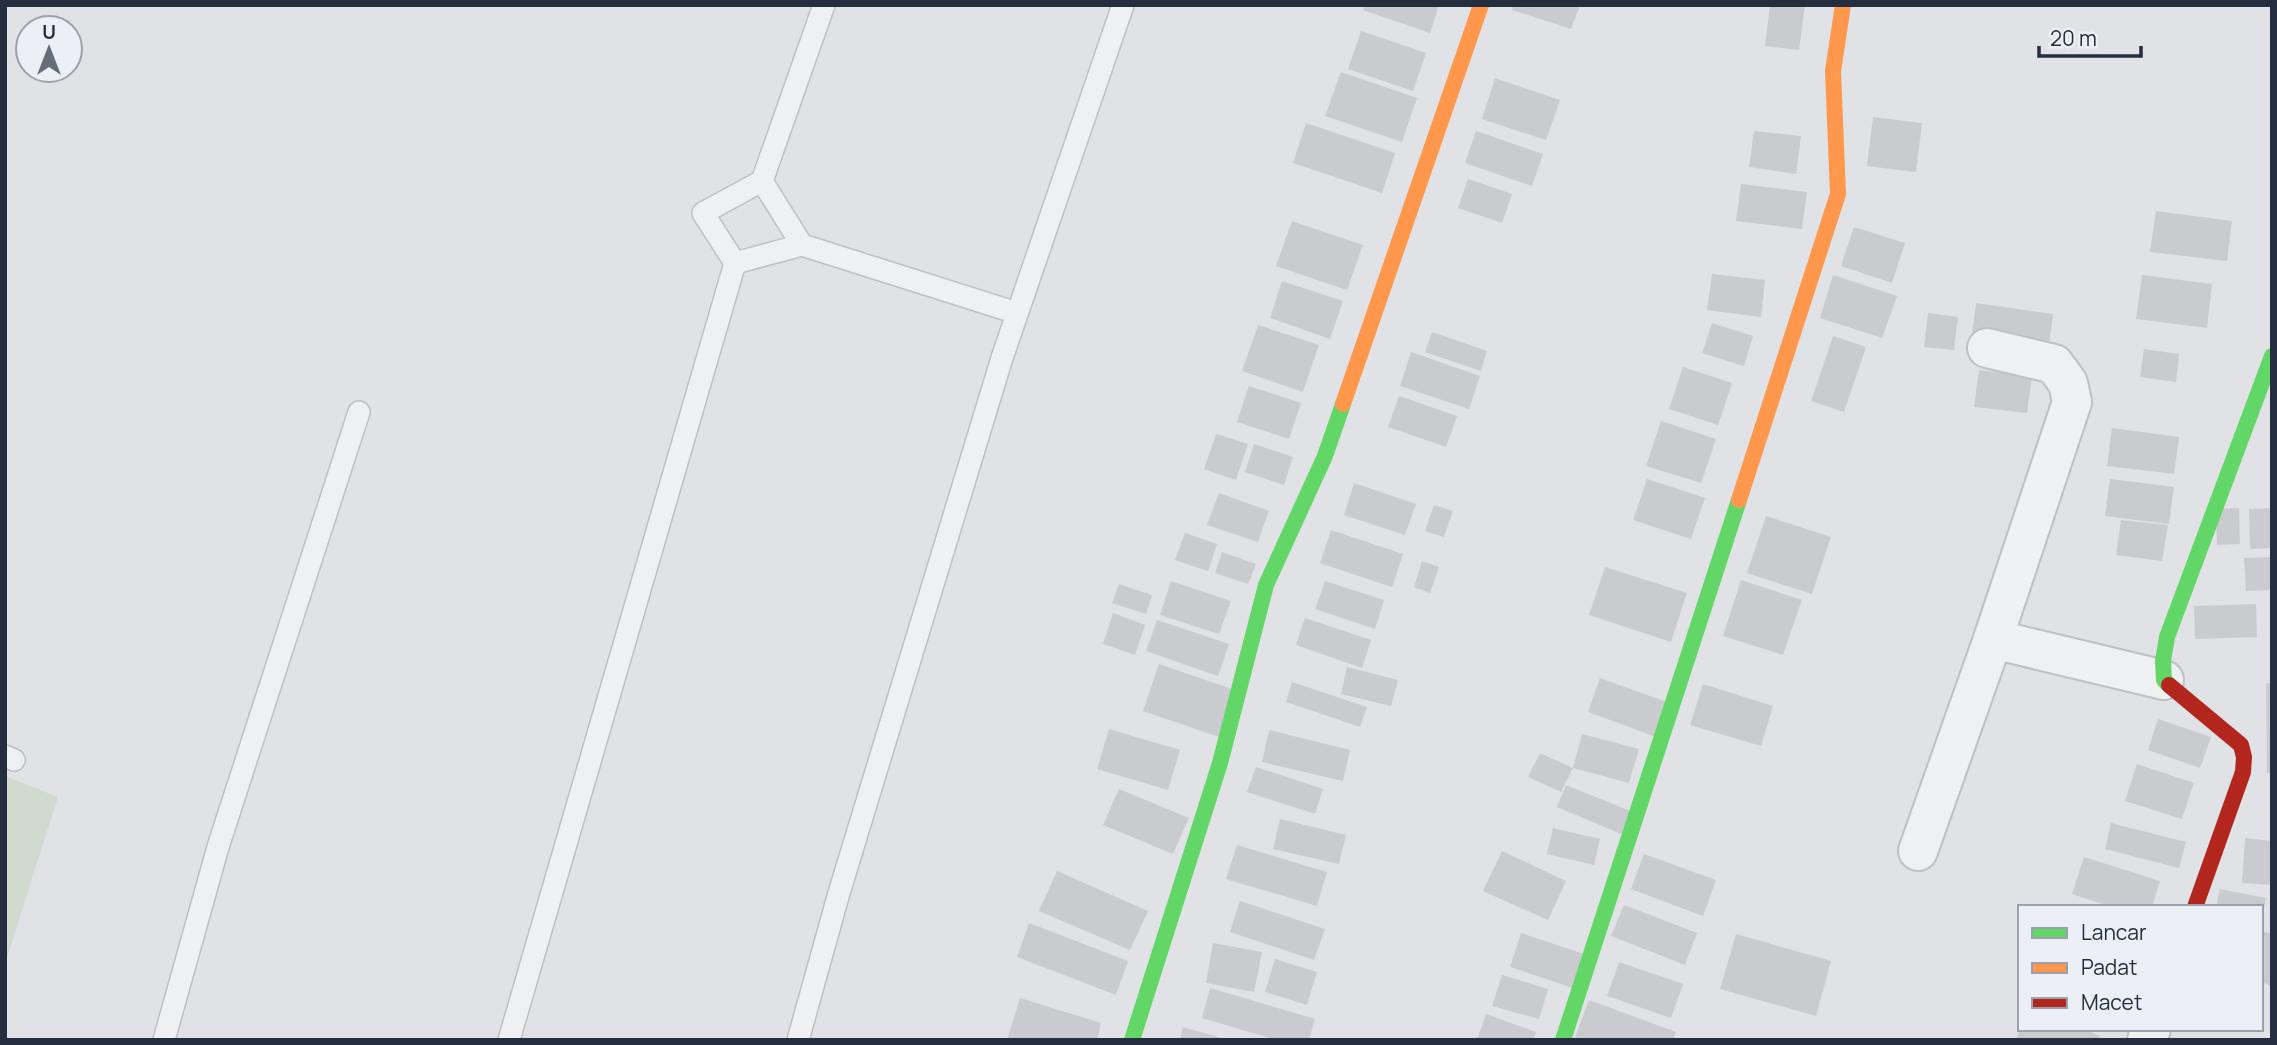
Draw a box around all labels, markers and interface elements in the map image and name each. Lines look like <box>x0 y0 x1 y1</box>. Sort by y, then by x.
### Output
north arrow <box>14 14 84 84</box>
scale bar <box>2039 14 2140 58</box>
text: U <box>42 19 56 45</box>
text: 20 m <box>2050 24 2097 52</box>
legend <box>2018 905 2263 1031</box>
text: Lancar <box>2081 918 2147 946</box>
text: Padat <box>2081 953 2137 981</box>
text: Macet <box>2081 988 2142 1016</box>

